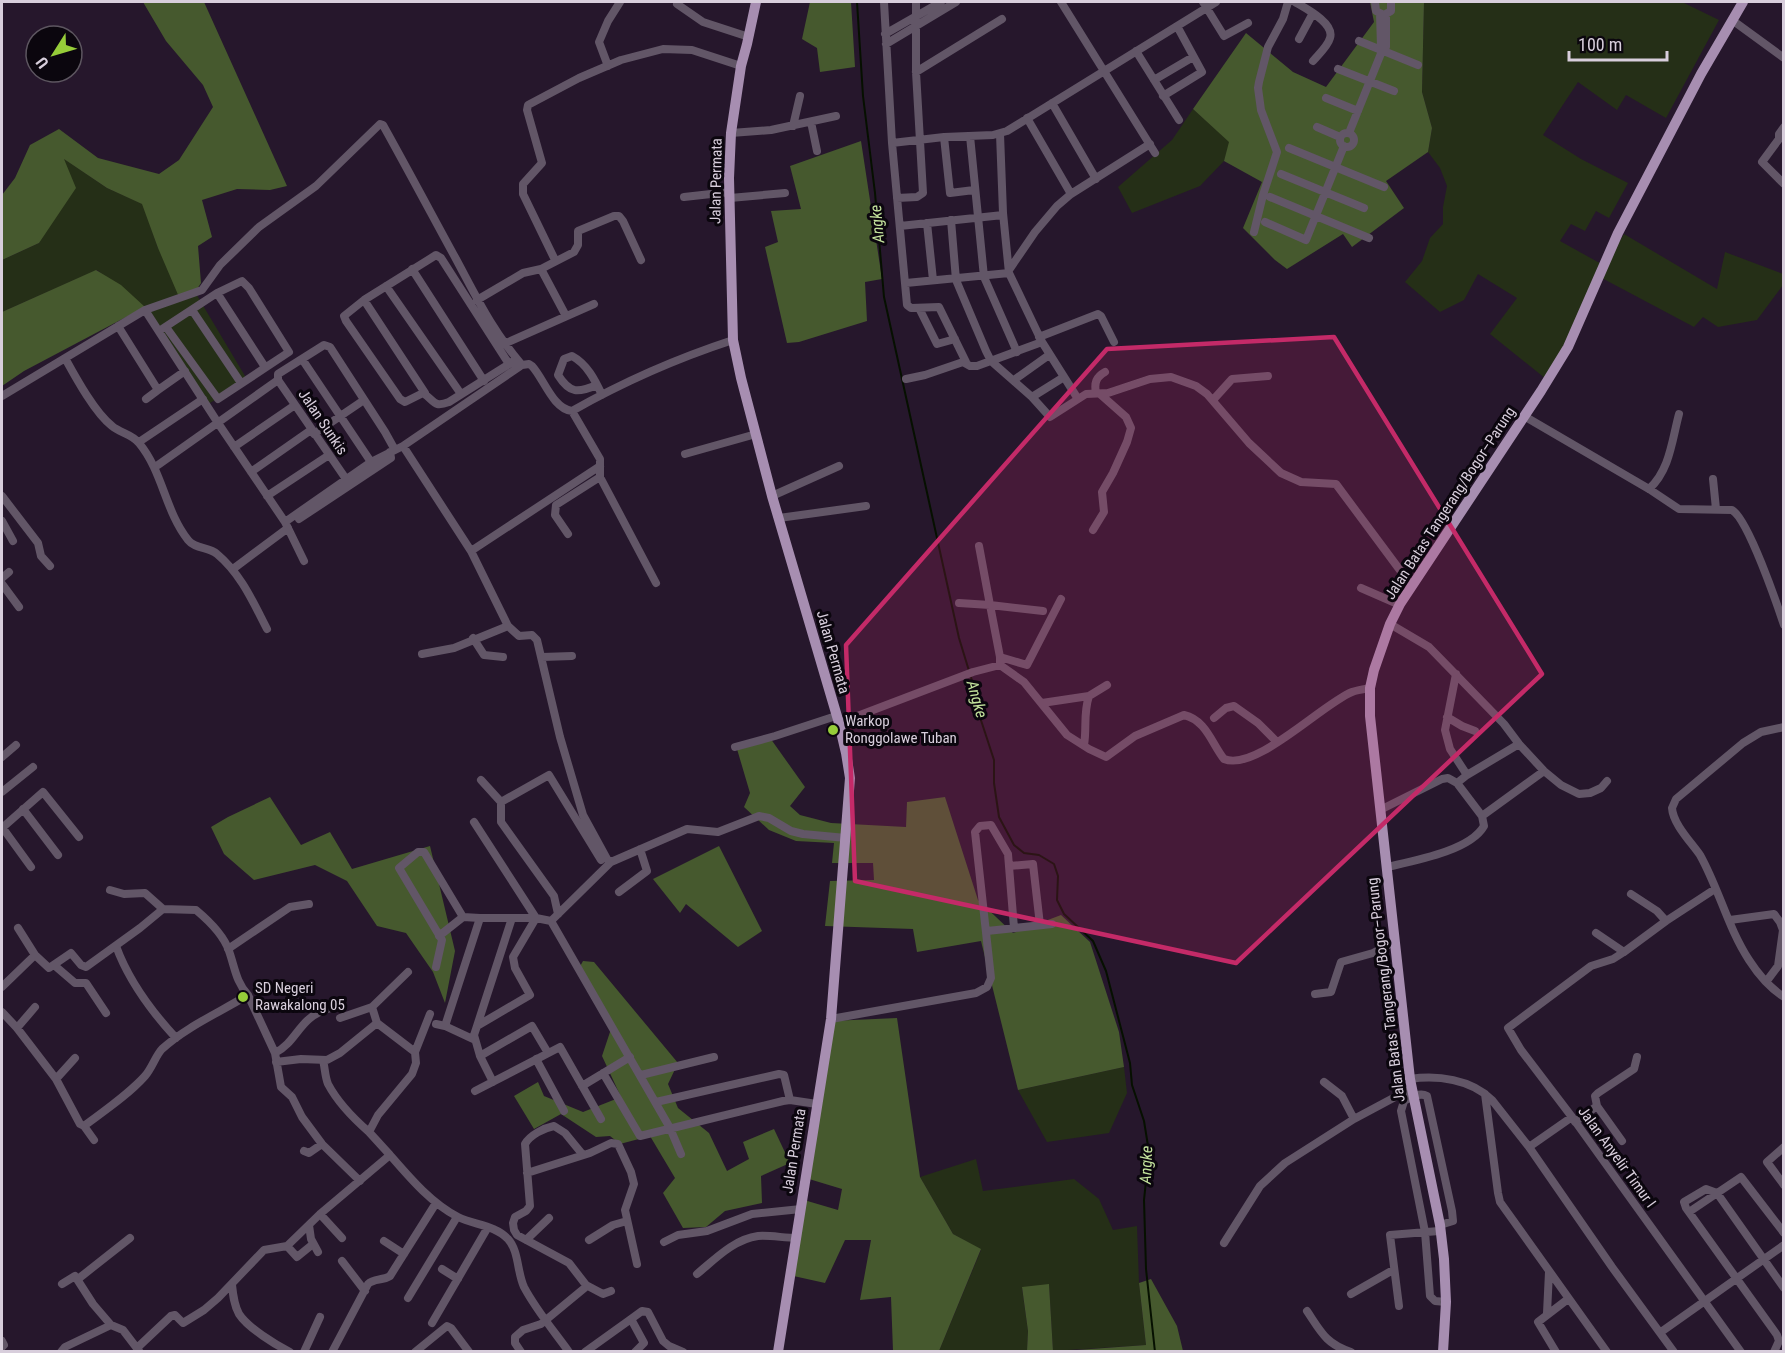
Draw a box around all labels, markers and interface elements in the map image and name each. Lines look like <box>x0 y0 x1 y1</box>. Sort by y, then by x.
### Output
north arrow <box>24 24 84 84</box>
scale bar <box>1569 24 1666 62</box>
text: 100 m <box>1578 34 1622 55</box>
text: U <box>32 53 53 72</box>
street label: Jalan Permata <box>706 138 726 224</box>
water label: Angke <box>866 204 888 245</box>
street label: Jalan Sunkis <box>295 386 352 458</box>
street label: Jalan Batas Tangerang/Bogor–Parung <box>1381 403 1519 603</box>
street label: Jalan Permata <box>813 608 853 696</box>
water label: Angke <box>962 677 991 720</box>
place label: Warkop Ronggolawe Tuban <box>845 712 957 747</box>
marker: Warkop Ronggolawe Tuban <box>826 723 840 737</box>
street label: Jalan Batas Tangerang/Bogor–Parung <box>1363 877 1409 1103</box>
place label: SD Negeri Rawakalong 05 <box>255 979 345 1014</box>
marker: SD Negeri Rawakalong 05 <box>236 990 250 1004</box>
street label: Jalan Anyelir Timur I <box>1574 1103 1660 1211</box>
street label: Jalan Permata <box>778 1107 810 1195</box>
water label: Angke <box>1136 1146 1156 1185</box>

